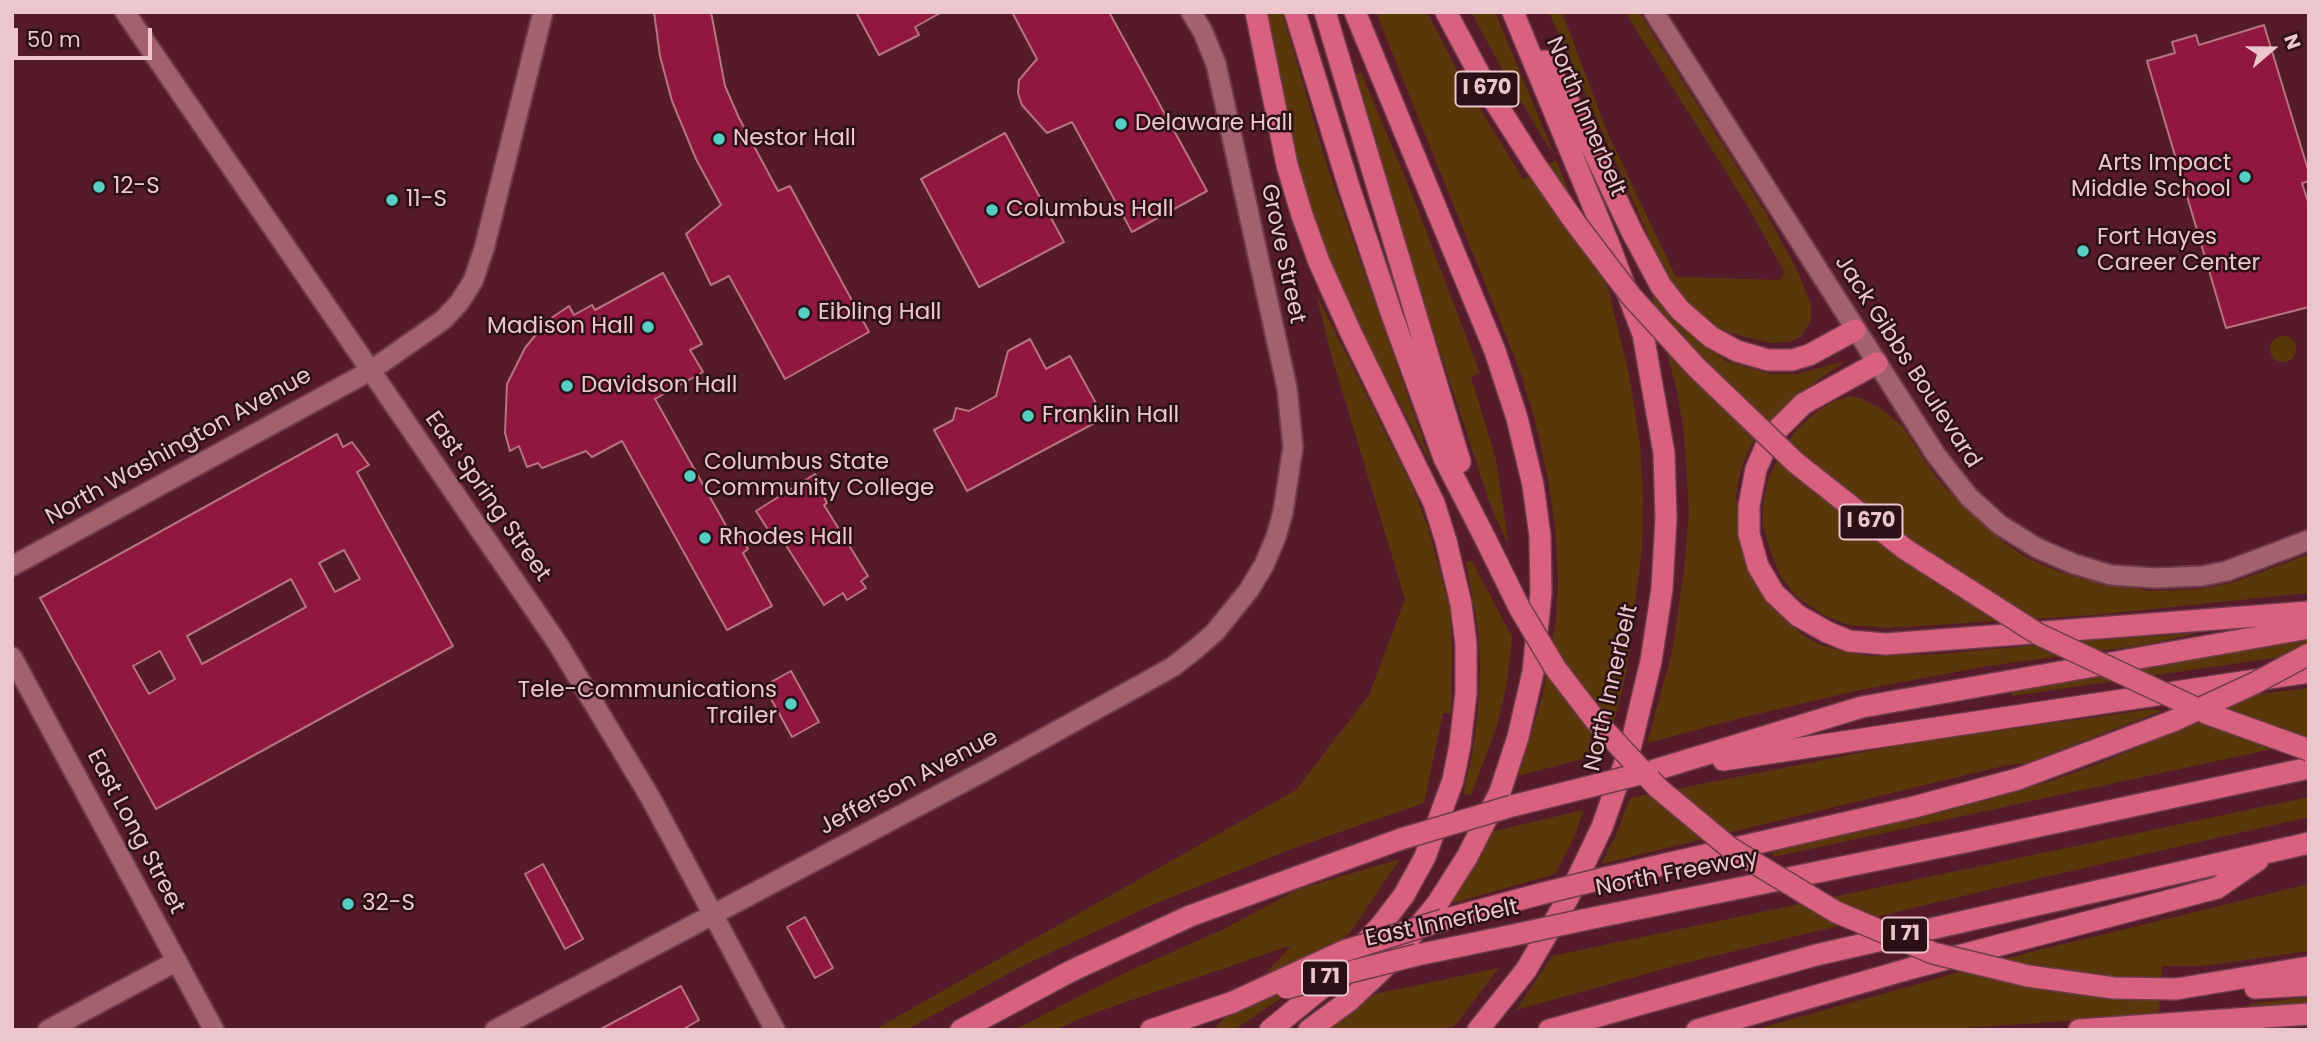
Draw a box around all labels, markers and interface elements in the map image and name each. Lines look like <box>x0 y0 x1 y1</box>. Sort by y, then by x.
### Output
scale bar <box>18 14 156 58</box>
north arrow <box>2237 14 2307 84</box>
text: 50 m <box>27 25 81 54</box>
text: N <box>2277 30 2307 53</box>
street label: North Innerbelt <box>1539 33 1631 201</box>
road number: I 670 <box>1456 72 1518 106</box>
place label: Delaware Hall <box>1135 110 1293 138</box>
marker: Delaware Hall <box>1113 116 1129 132</box>
place label: Nestor Hall <box>733 125 856 153</box>
marker: Nestor Hall <box>711 131 727 147</box>
place label: Arts Impact Middle School <box>2071 150 2231 204</box>
marker: Arts Impact Middle School <box>2237 169 2253 185</box>
place label: 12-S <box>113 173 160 201</box>
marker: 12-S <box>91 179 107 195</box>
street label: Grove Street <box>1254 182 1310 326</box>
place label: 11-S <box>406 186 447 214</box>
marker: 11-S <box>384 192 400 208</box>
place label: Columbus Hall <box>1006 196 1174 224</box>
marker: Columbus Hall <box>984 202 1000 218</box>
place label: Fort Hayes Career Center <box>2097 224 2260 278</box>
marker: Fort Hayes Career Center <box>2075 243 2091 259</box>
street label: Jack Gibbs Boulevard <box>1828 250 1986 474</box>
place label: Eibling Hall <box>818 299 942 327</box>
marker: Eibling Hall <box>796 305 812 321</box>
place label: Madison Hall <box>487 313 634 341</box>
marker: Madison Hall <box>640 319 656 335</box>
street label: North Washington Avenue <box>41 362 317 532</box>
place label: Davidson Hall <box>581 372 737 400</box>
marker: Davidson Hall <box>559 378 575 394</box>
place label: Franklin Hall <box>1042 402 1179 430</box>
street label: East Spring Street <box>418 407 556 587</box>
marker: Franklin Hall <box>1020 408 1036 424</box>
place label: Columbus State Community College <box>704 449 934 503</box>
marker: Columbus State Community College <box>682 468 698 484</box>
road number: I 670 <box>1840 504 1902 540</box>
place label: Rhodes Hall <box>719 524 853 552</box>
marker: Rhodes Hall <box>697 530 713 546</box>
street label: North Innerbelt <box>1579 602 1645 774</box>
place label: Tele-Communications Trailer <box>518 677 777 731</box>
marker: Tele-Communications Trailer <box>783 696 799 712</box>
street label: Jefferson Avenue <box>815 724 1003 842</box>
street label: East Long Street <box>80 745 190 919</box>
street label: North Freeway <box>1594 845 1760 903</box>
place label: 32-S <box>362 890 415 918</box>
street label: East Innerbelt <box>1363 894 1521 954</box>
marker: 32-S <box>340 896 356 912</box>
road number: I 71 <box>1882 918 1928 953</box>
road number: I 71 <box>1302 960 1348 996</box>

